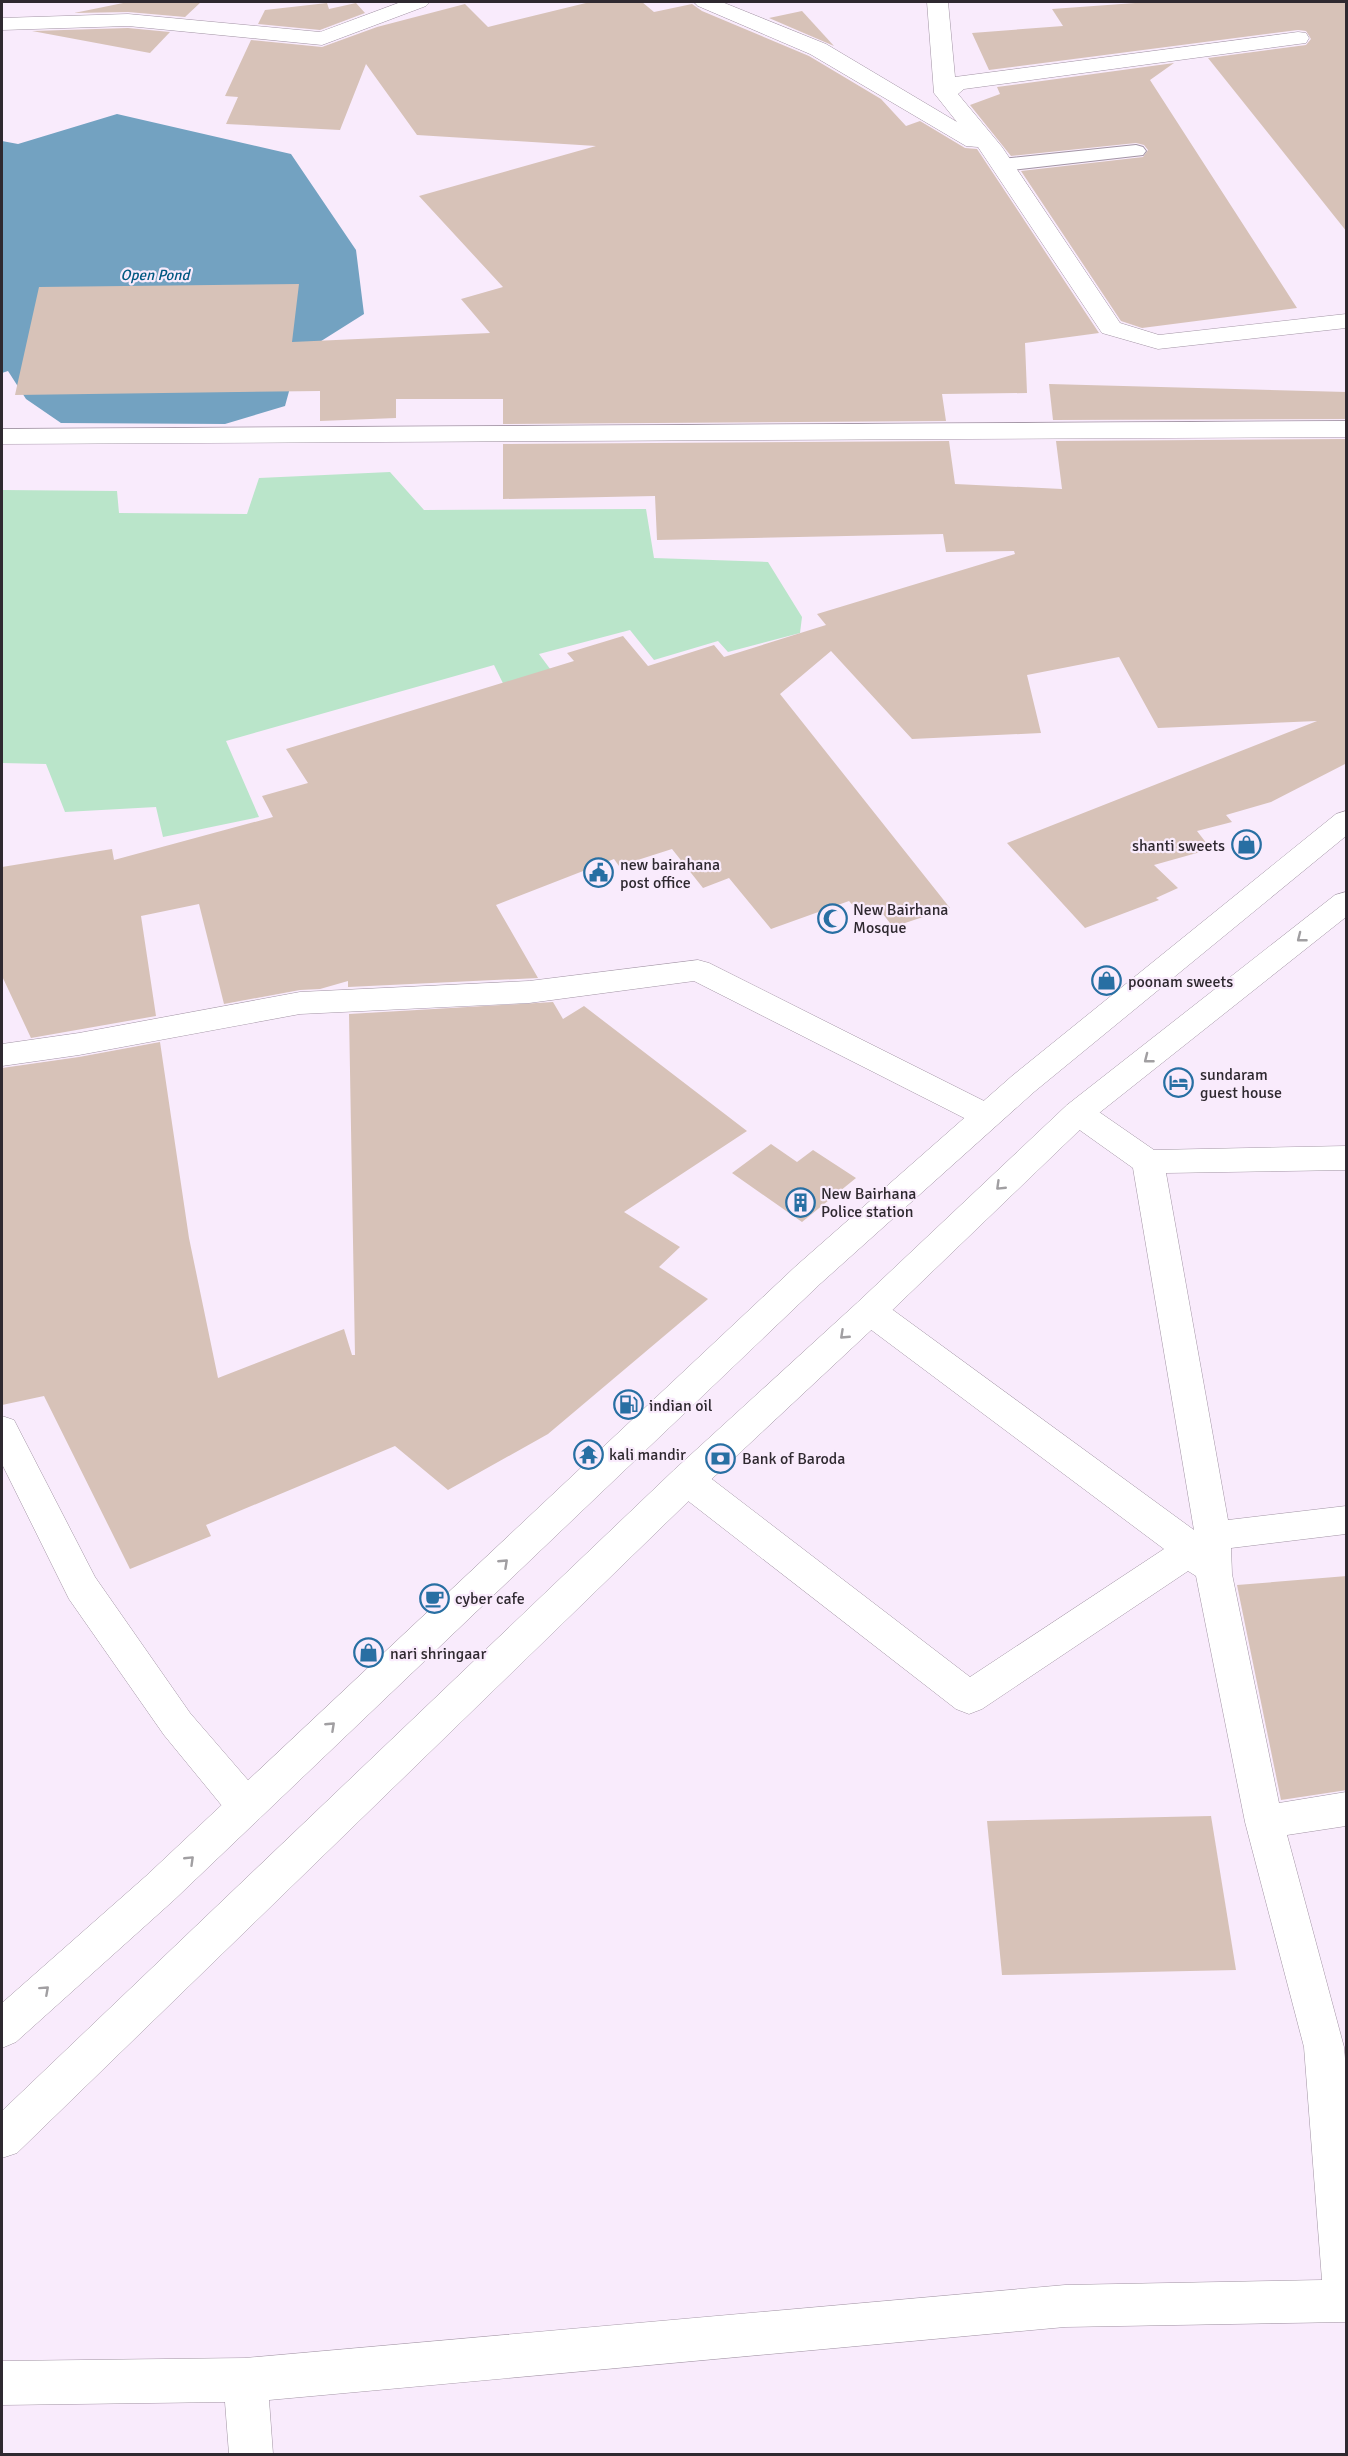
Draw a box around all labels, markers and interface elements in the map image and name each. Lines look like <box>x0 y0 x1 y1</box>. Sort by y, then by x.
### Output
water label: Open Pond <box>121 266 191 284</box>
shop icon: shanti sweets <box>1230 829 1262 861</box>
place label: shanti sweets <box>1132 836 1225 856</box>
place label: new bairahana post office <box>620 855 720 893</box>
public building icon: new bairahana post office <box>583 857 615 889</box>
place label: New Bairhana Mosque <box>853 900 948 938</box>
mosque icon: New Bairhana Mosque <box>816 902 848 934</box>
one-way arrow <box>1297 931 1308 942</box>
shop icon: poonam sweets <box>1091 965 1123 997</box>
place label: poonam sweets <box>1128 972 1233 992</box>
one-way arrow <box>1143 1051 1154 1062</box>
place label: sundaram guest house <box>1200 1065 1282 1103</box>
hotel icon: sundaram guest house <box>1163 1067 1195 1099</box>
one-way arrow <box>997 1179 1007 1190</box>
place label: New Bairhana Police station <box>821 1184 916 1222</box>
building icon: New Bairhana Police station <box>784 1186 816 1218</box>
one-way arrow <box>840 1328 850 1339</box>
fuel station icon: indian oil <box>612 1389 644 1421</box>
place label: indian oil <box>649 1396 713 1416</box>
temple icon: kali mandir <box>572 1438 604 1470</box>
bank icon: Bank of Baroda <box>705 1442 737 1474</box>
place label: kali mandir <box>609 1445 686 1465</box>
place label: Bank of Baroda <box>742 1449 845 1469</box>
one-way arrow <box>496 1559 507 1570</box>
cafe icon: cyber cafe <box>418 1582 450 1614</box>
place label: cyber cafe <box>455 1589 525 1609</box>
shop icon: nari shringaar <box>353 1637 385 1669</box>
place label: nari shringaar <box>390 1644 486 1664</box>
one-way arrow <box>324 1722 335 1733</box>
one-way arrow <box>183 1856 194 1867</box>
one-way arrow <box>38 1986 49 1997</box>

